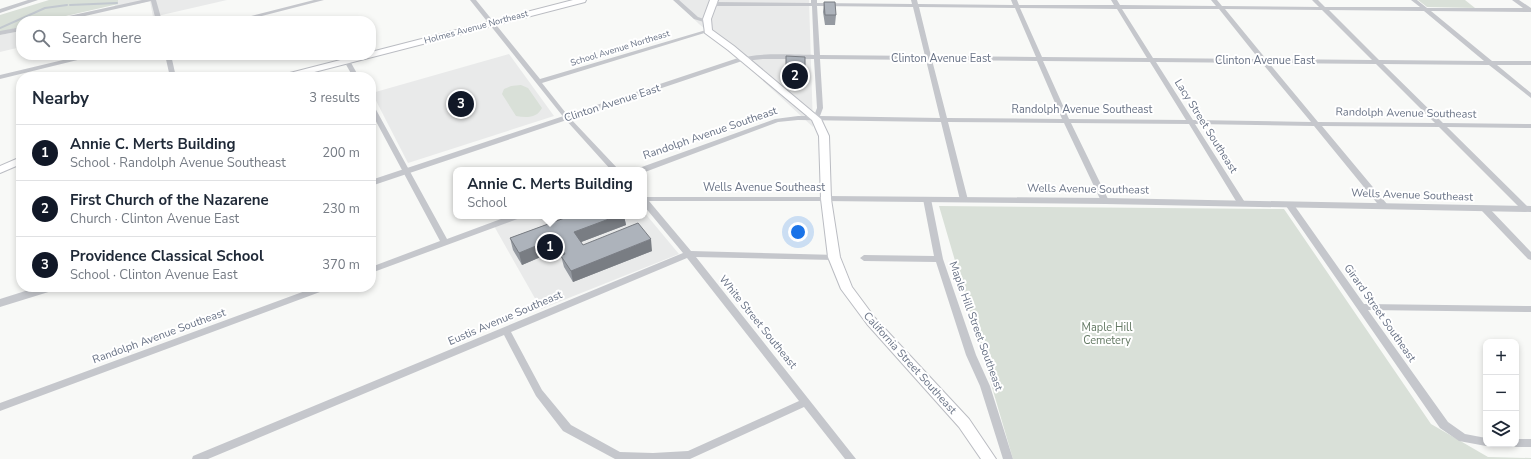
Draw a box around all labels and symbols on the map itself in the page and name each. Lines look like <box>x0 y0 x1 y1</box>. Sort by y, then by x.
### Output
street label: Holmes Avenue Northeast <box>423 7 530 47</box>
street label: School Avenue Northeast <box>569 27 672 69</box>
street label: Clinton Avenue East <box>891 51 991 66</box>
street label: Clinton Avenue East <box>1215 53 1315 68</box>
pin: 2 <box>782 61 808 91</box>
street label: Lacy Street Southeast <box>1171 76 1241 176</box>
street label: Clinton Avenue East <box>562 80 662 126</box>
pin: 3 <box>448 89 474 119</box>
street label: Randolph Avenue Southeast <box>1012 102 1153 117</box>
street label: Randolph Avenue Southeast <box>641 103 779 163</box>
street label: Randolph Avenue Southeast <box>1335 104 1477 122</box>
street label: Wells Avenue Southeast <box>703 180 825 195</box>
street label: Wells Avenue Southeast <box>1027 180 1149 198</box>
street label: Wells Avenue Southeast <box>1351 185 1473 205</box>
your location <box>788 222 808 242</box>
pin: 1 <box>537 232 563 262</box>
street label: Maple Hill Street Southeast <box>946 259 1006 393</box>
street label: Girard Street Southeast <box>1341 261 1420 365</box>
street label: White Street Southeast <box>716 272 800 372</box>
street label: Eustis Avenue Southeast <box>446 287 564 349</box>
street label: Randolph Avenue Southeast <box>90 305 228 367</box>
street label: California Street Southeast <box>860 309 960 417</box>
park label: Maple Hill Cemetery <box>1082 320 1133 348</box>

